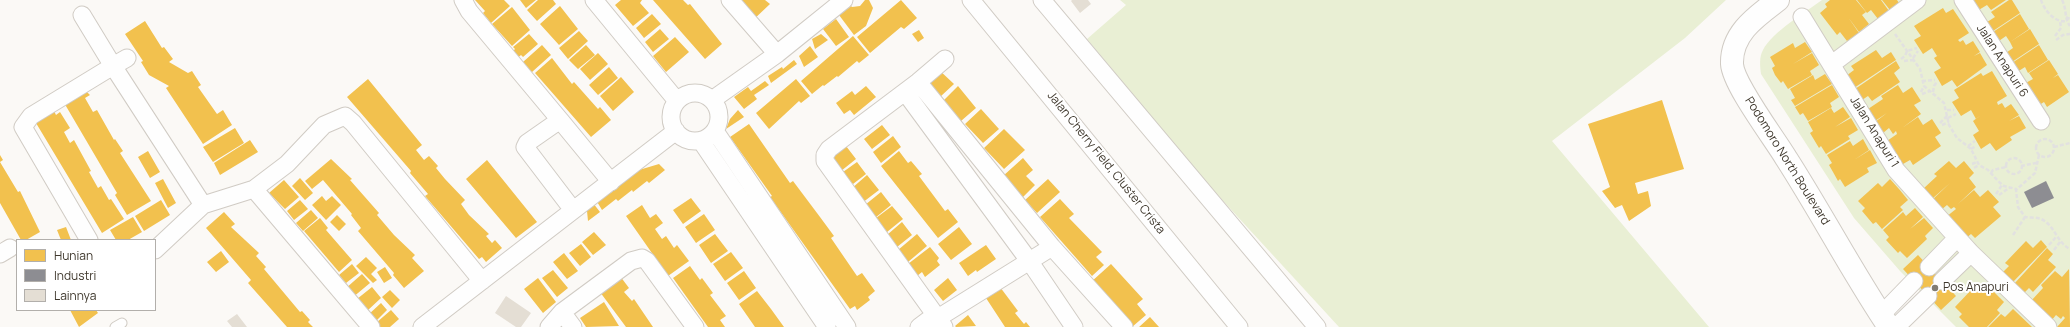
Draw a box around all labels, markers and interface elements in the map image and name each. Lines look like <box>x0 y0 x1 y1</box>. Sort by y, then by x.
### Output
street label: Jalan Anapuri 6 <box>1973 22 2031 100</box>
street label: Jalan Cherry Field, Cluster Crista <box>1044 89 1168 237</box>
street label: Podomoro North Boulevard <box>1742 94 1832 228</box>
street label: Jalan Anapuri 1 <box>1846 94 1902 170</box>
legend <box>16 239 156 311</box>
text: Hunian <box>54 247 93 264</box>
text: Industri <box>54 267 96 284</box>
place label: Pos Anapuri <box>1943 281 2009 295</box>
marker: Pos Anapuri <box>1930 283 1940 293</box>
text: Lainnya <box>54 287 96 304</box>

